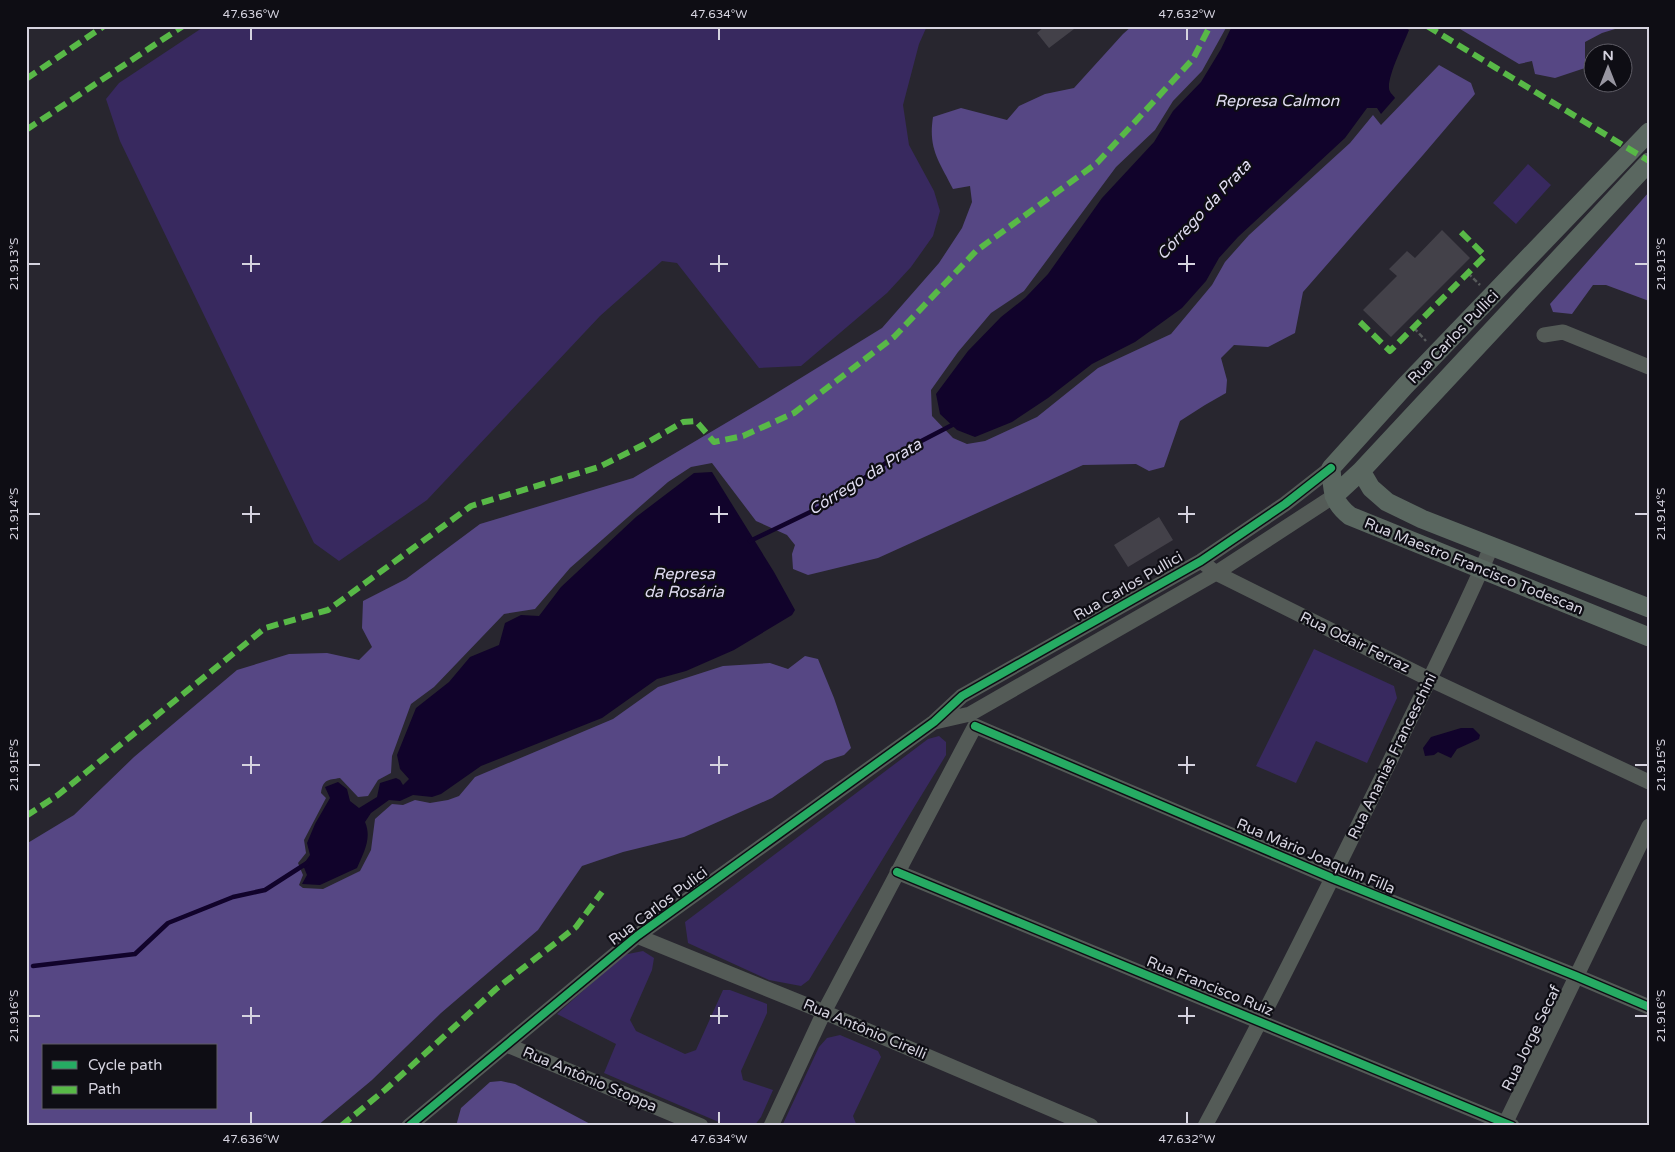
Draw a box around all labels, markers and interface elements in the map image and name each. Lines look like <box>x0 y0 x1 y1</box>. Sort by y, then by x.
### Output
text: 47.636°W <box>223 7 279 21</box>
text: 47.634°W <box>691 7 747 21</box>
text: 47.632°W <box>1159 7 1215 21</box>
north arrow <box>1582 42 1632 92</box>
text: N <box>1602 47 1614 64</box>
water label: Represa Calmon <box>1215 91 1341 111</box>
water label: Córrego da Prata <box>1153 155 1256 264</box>
text: 21.913°S <box>7 238 21 290</box>
text: 21.913°S <box>1654 238 1668 290</box>
street label: Rua Carlos Pullici <box>1404 287 1502 387</box>
water label: Córrego da Prata <box>805 434 926 520</box>
text: 21.914°S <box>7 488 21 540</box>
text: 21.914°S <box>1654 488 1668 540</box>
street label: Rua Maestro Francisco Todescan <box>1362 514 1586 618</box>
street label: Rua Carlos Pullici <box>1070 548 1186 624</box>
water label: Represa da Rosária <box>644 564 725 602</box>
street label: Rua Odair Ferraz <box>1297 608 1413 676</box>
street label: Rua Ananias Franceschini <box>1344 670 1440 842</box>
text: 21.915°S <box>7 739 21 791</box>
text: 21.915°S <box>1654 739 1668 791</box>
street label: Rua Mário Joaquim Filla <box>1234 814 1398 898</box>
street label: Rua Carlos Pulici <box>605 863 711 949</box>
street label: Rua Francisco Ruiz <box>1144 952 1276 1020</box>
street label: Rua Jorge Secaf <box>1498 982 1564 1094</box>
text: 21.916°S <box>7 990 21 1042</box>
text: 21.916°S <box>1654 990 1668 1042</box>
street label: Rua Antônio Cirelli <box>801 995 929 1063</box>
street label: Rua Antônio Stoppa <box>520 1043 660 1115</box>
legend <box>42 1044 218 1110</box>
text: Cycle path <box>88 1056 162 1074</box>
text: Path <box>88 1080 121 1098</box>
text: 47.636°W <box>223 1132 279 1146</box>
text: 47.634°W <box>691 1132 747 1146</box>
text: 47.632°W <box>1159 1132 1215 1146</box>

